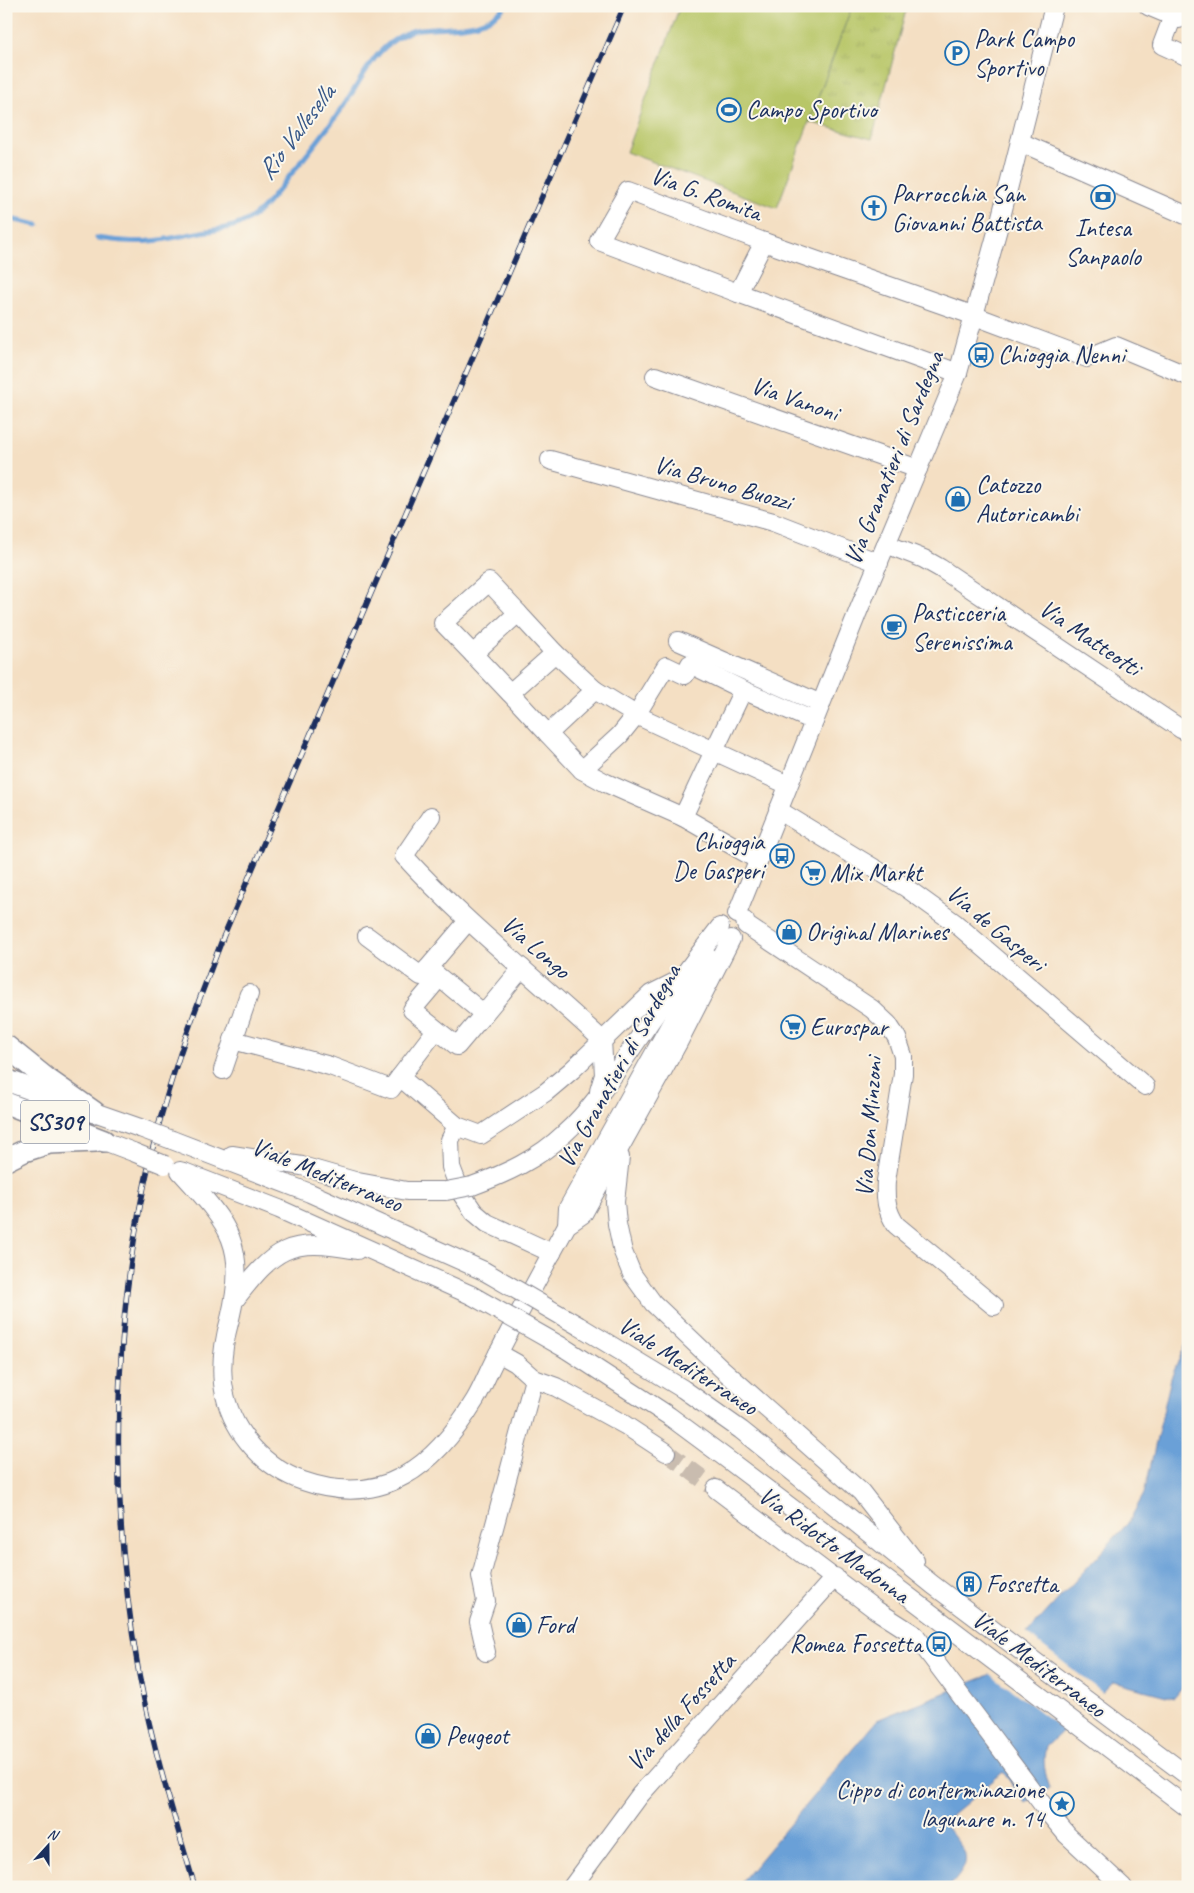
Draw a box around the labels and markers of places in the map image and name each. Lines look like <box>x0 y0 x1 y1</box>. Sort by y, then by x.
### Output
place label: Park Campo Sportivo <box>974 23 1075 84</box>
parking icon: Park Campo Sportivo <box>944 40 970 66</box>
place label: Campo Sportivo <box>746 94 880 126</box>
sports icon: Campo Sportivo <box>716 97 742 123</box>
place label: Parrocchia San Giovanni Battista <box>892 178 1044 239</box>
bank icon: Intesa Sanpaolo <box>1090 184 1116 210</box>
church icon: Parrocchia San Giovanni Battista <box>861 195 887 221</box>
place label: Intesa Sanpaolo <box>1065 212 1142 273</box>
place label: Chioggia Nenni <box>998 339 1128 371</box>
bus stop icon: Chioggia Nenni <box>968 342 994 368</box>
place label: Catozzo Autoricambi <box>976 469 1081 530</box>
shop icon: Catozzo Autoricambi <box>945 486 971 512</box>
place label: Pasticceria Serenissima <box>912 597 1014 658</box>
cafe icon: Pasticceria Serenissima <box>881 614 907 640</box>
place label: Chioggia De Gasperi <box>673 826 767 887</box>
bus stop icon: Chioggia De Gasperi <box>769 843 795 869</box>
place label: Mix Markt <box>830 857 925 889</box>
supermarket icon: Mix Markt <box>800 860 826 886</box>
place label: Original Marines <box>806 916 951 948</box>
shop icon: Original Marines <box>776 919 802 945</box>
place label: Eurospar <box>810 1011 891 1043</box>
supermarket icon: Eurospar <box>780 1014 806 1040</box>
place label: Fossetta <box>986 1568 1060 1600</box>
building icon: Fossetta <box>956 1571 982 1597</box>
place label: Ford <box>536 1609 579 1641</box>
shop icon: Ford <box>506 1612 532 1638</box>
place label: Romea Fossetta <box>790 1628 925 1660</box>
bus stop icon: Romea Fossetta <box>926 1631 952 1657</box>
place label: Peugeot <box>446 1720 511 1752</box>
shop icon: Peugeot <box>415 1723 441 1749</box>
place label: Cippo di conterminazione lagunare n. 14 <box>836 1774 1047 1835</box>
place icon: Cippo di conterminazione lagunare n. 14 <box>1049 1791 1075 1817</box>

